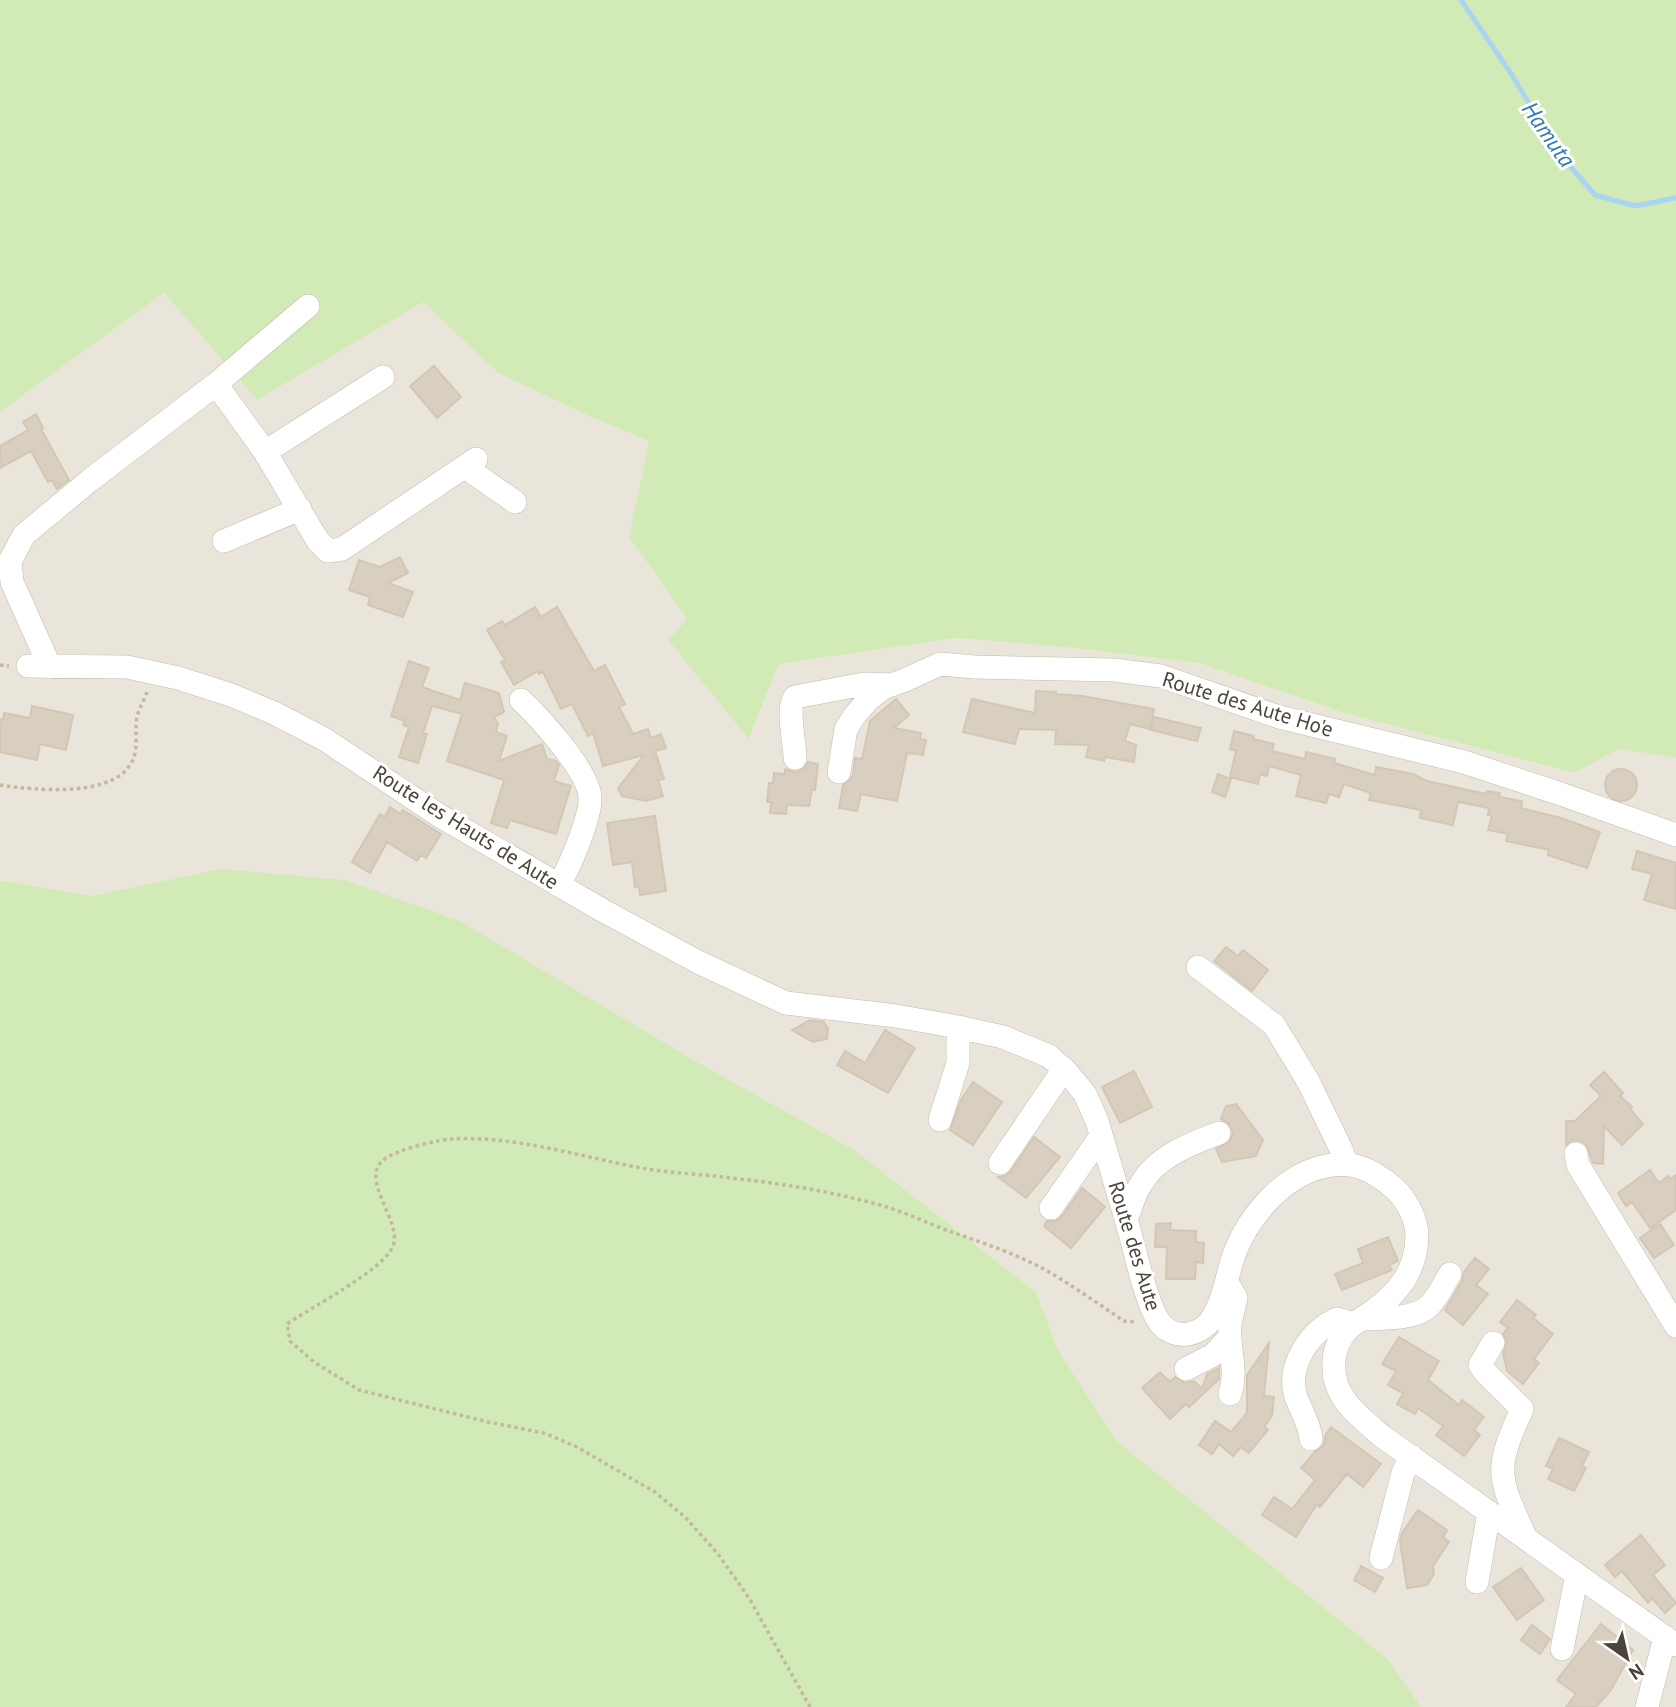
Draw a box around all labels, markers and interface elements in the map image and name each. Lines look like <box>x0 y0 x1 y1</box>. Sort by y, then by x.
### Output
water label: Hamuta <box>1516 96 1582 172</box>
street label: Route des Aute Ho'e <box>1159 665 1337 743</box>
street label: Route les Hauts de Aute <box>368 759 564 895</box>
street label: Route des Aute <box>1102 1178 1168 1314</box>
north arrow <box>1592 1623 1662 1693</box>
text: N <box>1625 1659 1648 1686</box>

